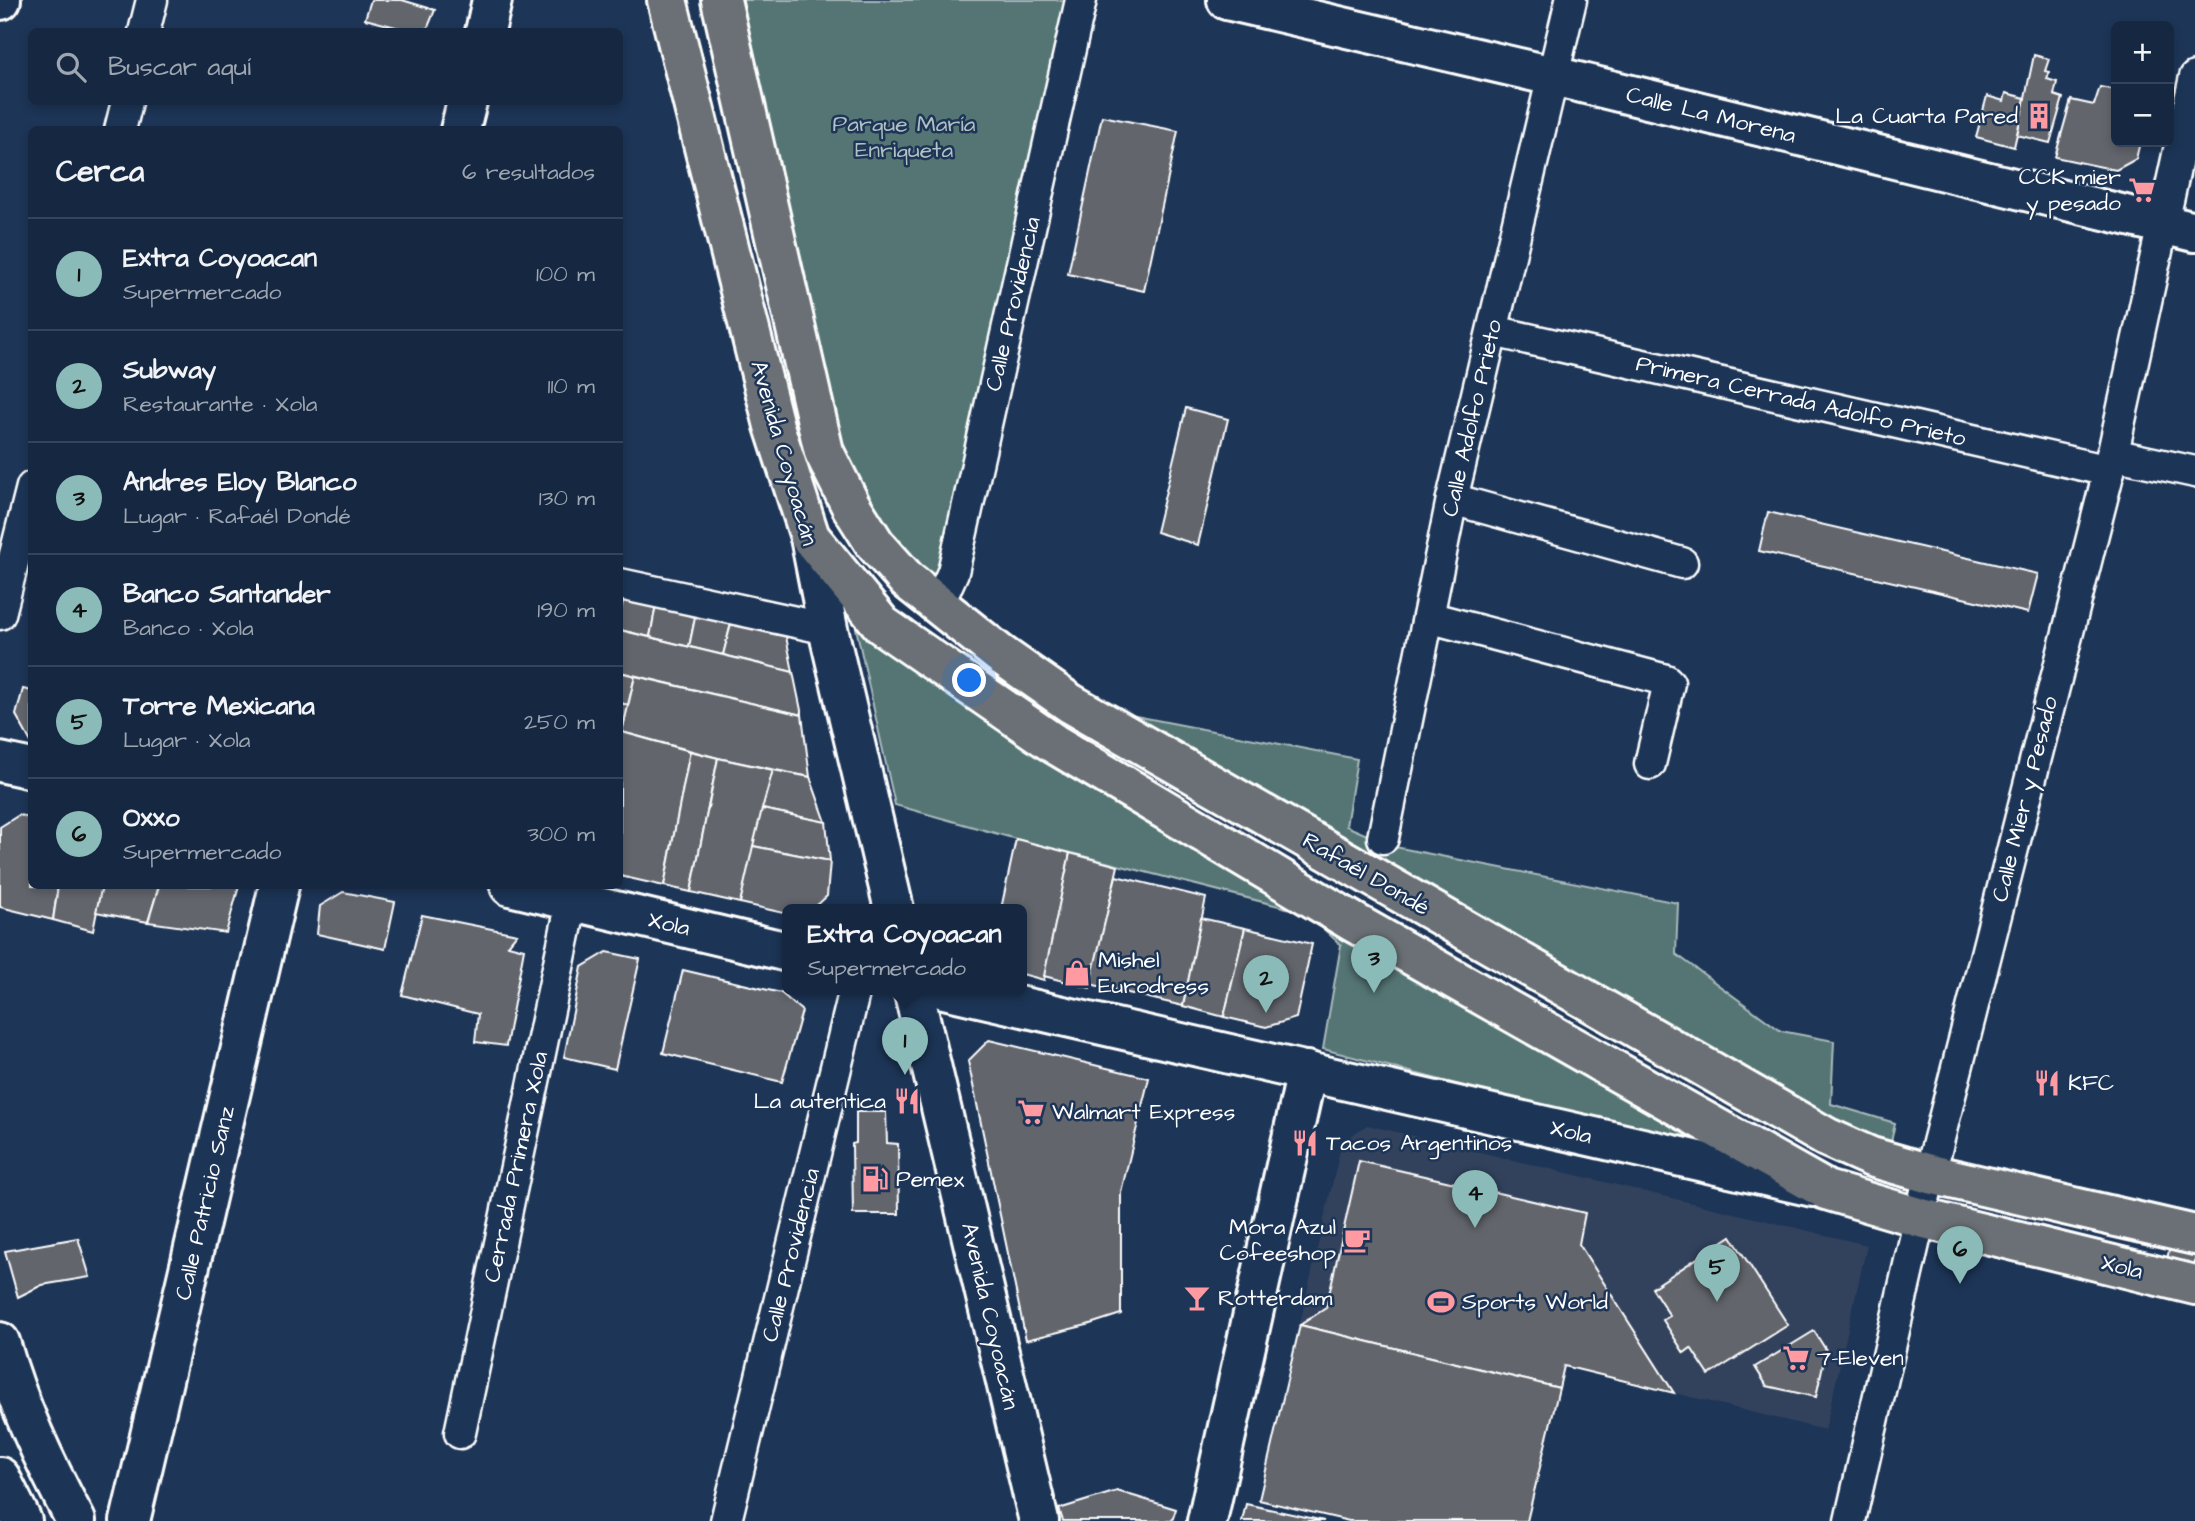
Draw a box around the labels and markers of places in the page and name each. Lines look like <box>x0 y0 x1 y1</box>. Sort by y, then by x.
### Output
place label: La Cuarta Pared <box>1835 100 2018 132</box>
building icon: La Cuarta Pared <box>2024 101 2054 131</box>
place label: CCK mier y pesado <box>2019 161 2121 220</box>
supermarket icon: CCK mier y pesado <box>2127 175 2157 205</box>
pin: 3 <box>1351 935 1397 993</box>
place label: Mishel Eurodress <box>1098 944 1209 1002</box>
pin: 2 <box>1243 955 1289 1013</box>
shop icon: Mishel Eurodress <box>1062 958 1092 988</box>
pin: 1 <box>882 1017 928 1075</box>
place label: KFC <box>2068 1067 2114 1099</box>
restaurant icon: KFC <box>2032 1068 2062 1098</box>
place label: La autentica <box>754 1085 886 1117</box>
restaurant icon: La autentica <box>892 1086 922 1116</box>
place label: Walmart Express <box>1052 1096 1235 1128</box>
supermarket icon: Walmart Express <box>1016 1097 1046 1127</box>
place label: Tacos Argentinos <box>1326 1127 1512 1160</box>
restaurant icon: Tacos Argentinos <box>1290 1128 1320 1158</box>
place label: Pemex <box>896 1163 964 1195</box>
fuel station icon: Pemex <box>860 1164 890 1194</box>
pin: 4 <box>1452 1170 1498 1228</box>
place label: Mora Azul Cofeeshop <box>1220 1211 1336 1269</box>
cafe icon: Mora Azul Cofeeshop <box>1342 1225 1372 1255</box>
pin: 6 <box>1937 1226 1983 1284</box>
pin: 5 <box>1694 1244 1740 1302</box>
place label: Rotterdam <box>1218 1282 1333 1314</box>
bar icon: Rotterdam <box>1182 1283 1212 1313</box>
place label: Sports World <box>1462 1286 1608 1318</box>
sports icon: Sports World <box>1426 1287 1456 1317</box>
place label: 7-Eleven <box>1817 1342 1904 1374</box>
supermarket icon: 7-Eleven <box>1781 1343 1811 1373</box>

